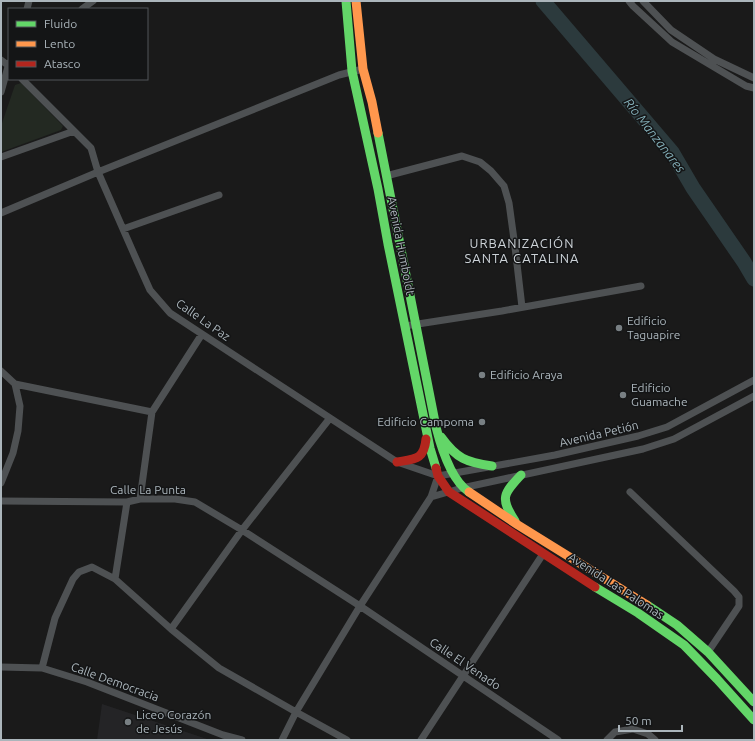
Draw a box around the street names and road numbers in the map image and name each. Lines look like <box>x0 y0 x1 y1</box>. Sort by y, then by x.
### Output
street label: Avenida Humboldt <box>386 195 417 297</box>
street label: Calle La Paz <box>174 296 233 343</box>
street label: Avenida Petión <box>558 418 640 449</box>
street label: Calle La Punta <box>110 483 186 496</box>
street label: Avenida Las Palomas <box>566 550 666 621</box>
street label: Calle El Venado <box>427 635 503 692</box>
street label: Calle Democracia <box>69 660 161 703</box>

